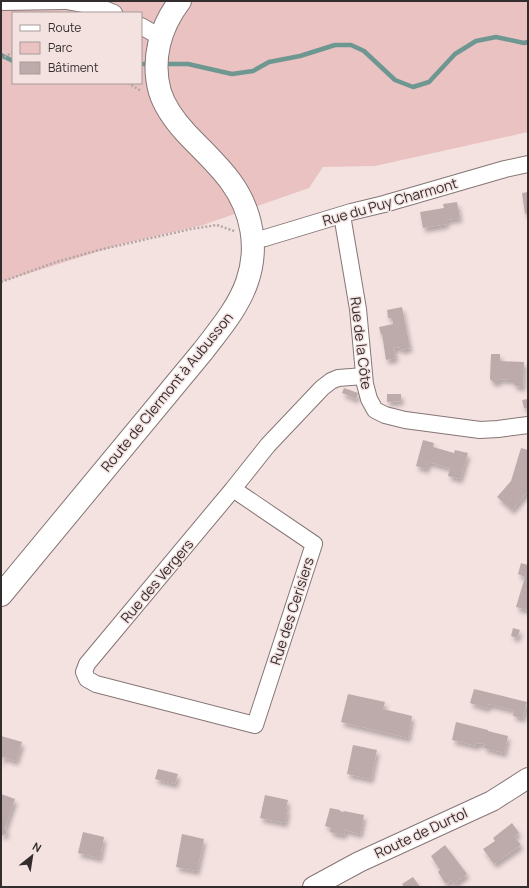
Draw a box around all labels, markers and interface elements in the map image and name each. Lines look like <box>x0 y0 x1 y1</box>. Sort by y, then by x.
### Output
legend <box>12 12 142 84</box>
text: Route <box>48 19 81 36</box>
text: Parc <box>48 39 73 56</box>
text: Bâtiment <box>48 59 99 76</box>
street label: Rue du Puy Charmont <box>320 173 460 230</box>
street label: Rue de la Côte <box>346 296 377 390</box>
street label: Route de Clermont à Aubusson <box>96 308 237 475</box>
street label: Rue des Vergers <box>116 535 197 627</box>
street label: Rue des Cerisiers <box>265 555 318 667</box>
street label: Route de Durtol <box>371 803 470 862</box>
north arrow <box>12 836 52 876</box>
text: N <box>30 838 45 855</box>

